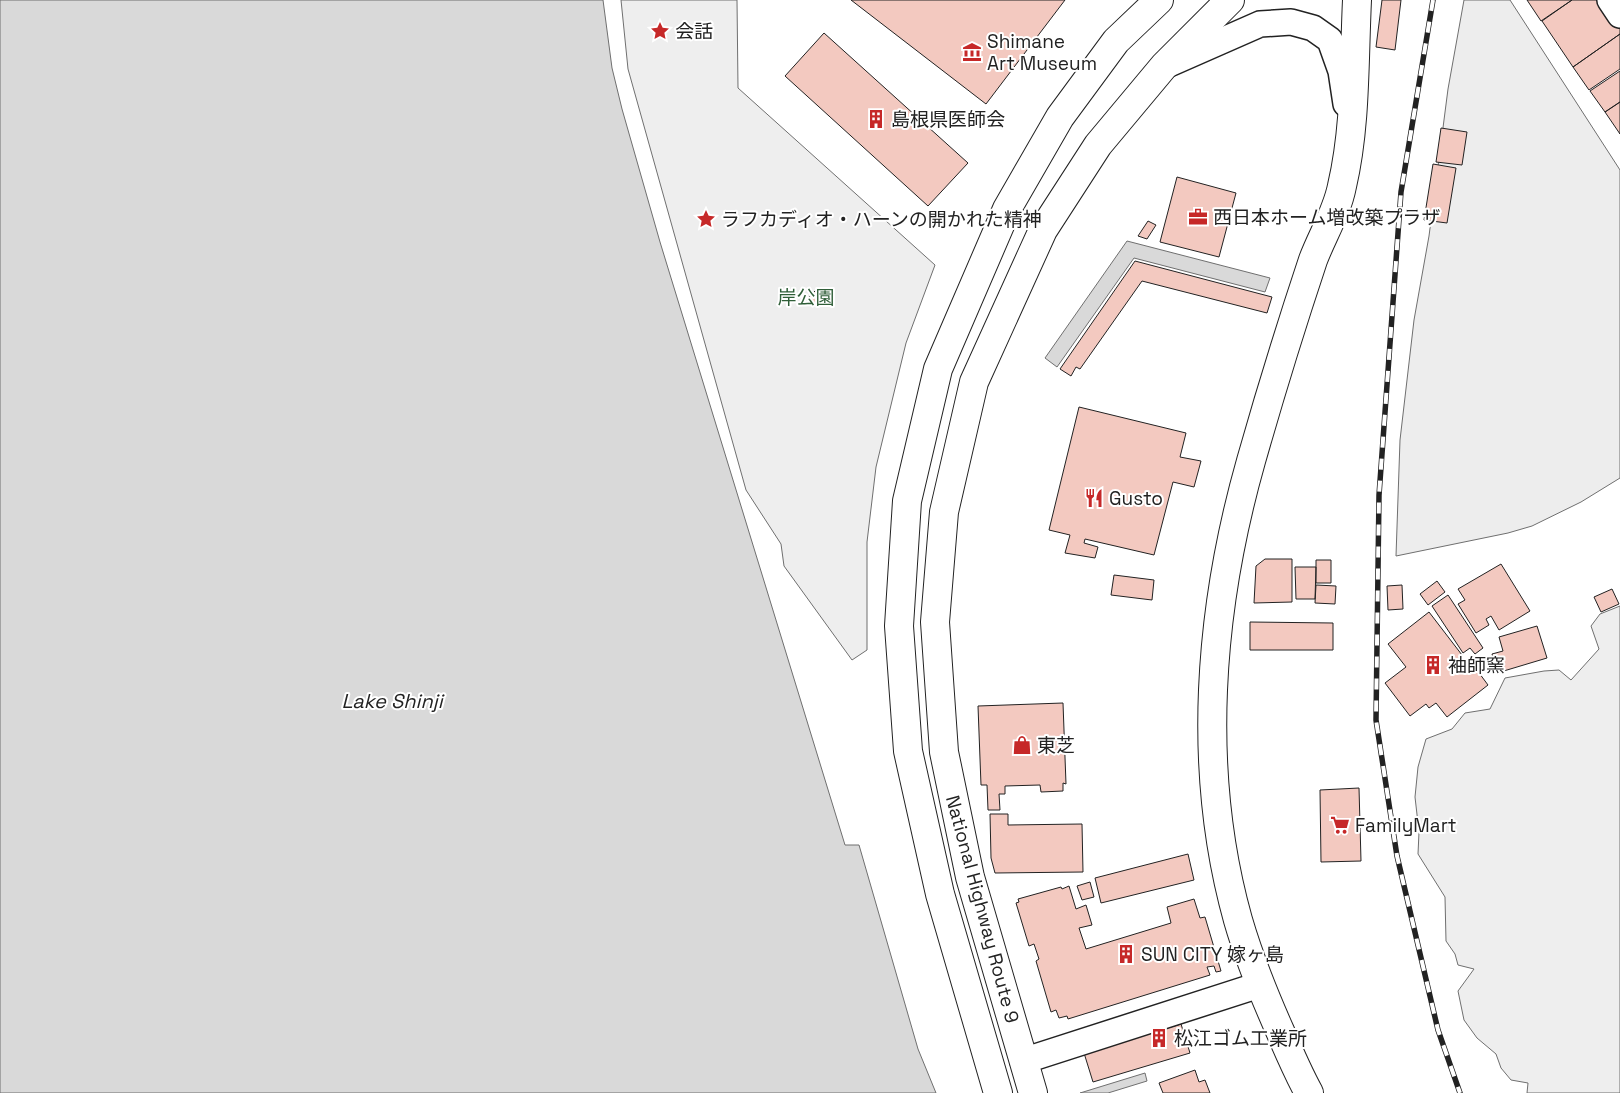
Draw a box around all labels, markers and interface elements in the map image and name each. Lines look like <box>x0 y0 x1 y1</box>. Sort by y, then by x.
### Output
place label: 会話 <box>675 19 713 44</box>
place icon: 会話 <box>649 20 671 42</box>
place label: Shimane Art Museum <box>987 29 1097 76</box>
museum icon: Shimane Art Museum <box>961 41 983 63</box>
place label: 島根県医師会 <box>891 107 1005 132</box>
building icon: 島根県医師会 <box>865 108 887 130</box>
place label: 西日本ホーム増改築プラザ <box>1213 205 1440 230</box>
office icon: 西日本ホーム増改築プラザ <box>1187 206 1209 228</box>
place label: ラフカディオ・ハーンの開かれた精神 <box>721 207 1042 232</box>
place icon: ラフカディオ・ハーンの開かれた精神 <box>695 208 717 230</box>
park label: 岸公園 <box>777 285 835 310</box>
place label: Gusto <box>1109 486 1163 511</box>
restaurant icon: Gusto <box>1083 487 1105 509</box>
place label: 袖師窯 <box>1448 653 1505 678</box>
building icon: 袖師窯 <box>1422 654 1444 676</box>
water label: Lake Shinji <box>341 688 445 714</box>
place label: 東芝 <box>1037 733 1075 758</box>
shop icon: 東芝 <box>1011 734 1033 756</box>
street label: National Highway Route 9 <box>940 792 1025 1026</box>
place label: FamilyMart <box>1355 813 1457 838</box>
supermarket icon: FamilyMart <box>1329 814 1351 836</box>
place label: SUN CITY 嫁ヶ島 <box>1141 942 1284 967</box>
building icon: SUN CITY 嫁ヶ島 <box>1115 943 1137 965</box>
place label: 松江ゴム工業所 <box>1174 1026 1307 1051</box>
building icon: 松江ゴム工業所 <box>1148 1027 1170 1049</box>

